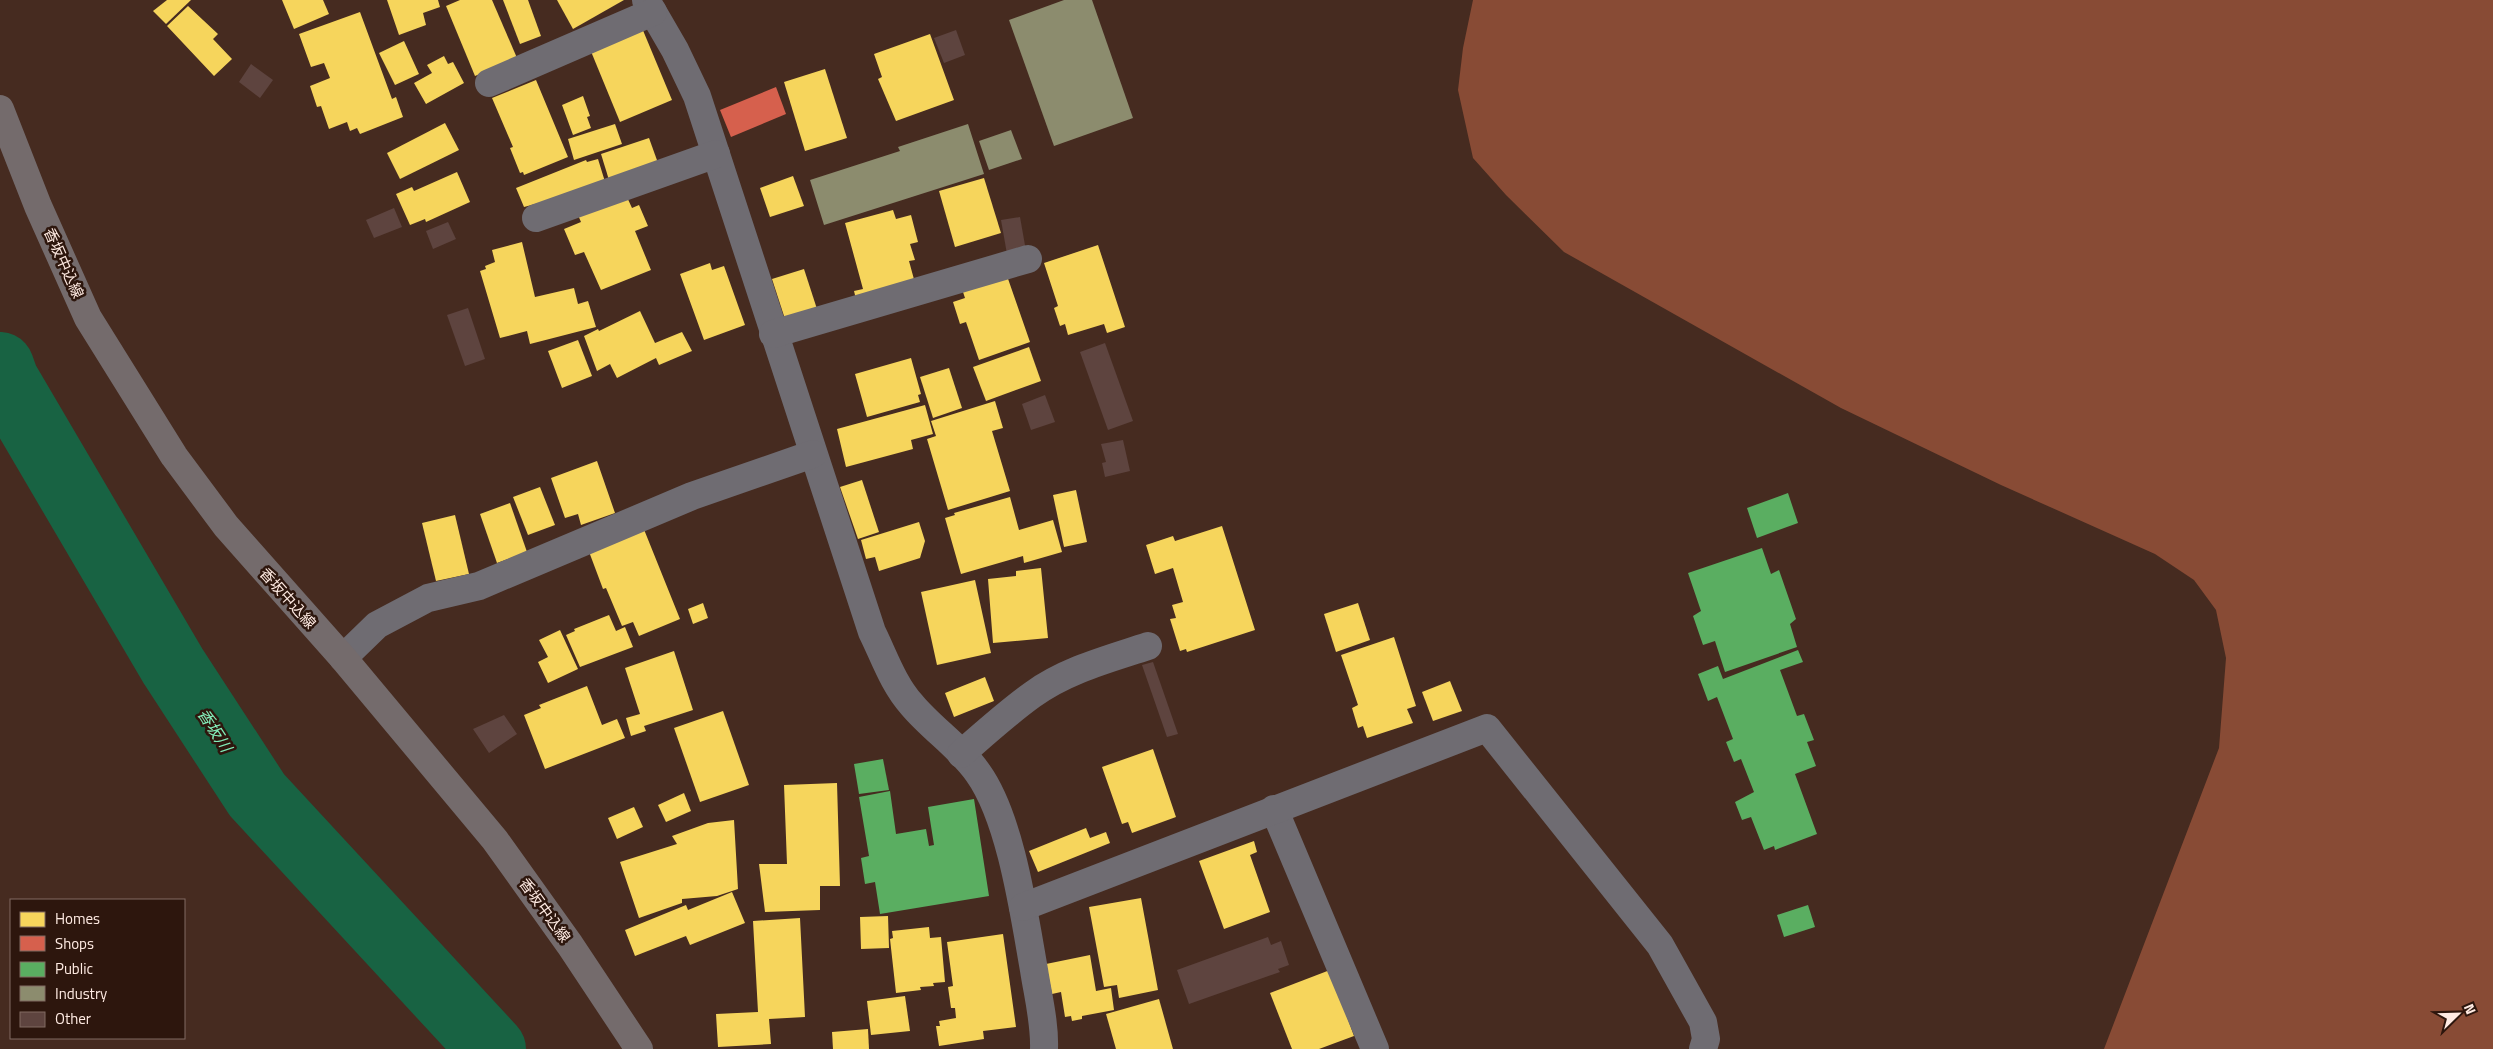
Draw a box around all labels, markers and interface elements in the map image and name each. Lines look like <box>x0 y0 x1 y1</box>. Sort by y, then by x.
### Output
street label: 香坂中込線 <box>38 224 90 302</box>
street label: 香坂中込線 <box>254 562 322 634</box>
water label: 香坂川 <box>192 703 239 758</box>
street label: 香坂中込線 <box>514 873 576 947</box>
legend <box>10 899 185 1039</box>
text: Homes <box>55 907 100 930</box>
text: Shops <box>55 932 94 955</box>
text: Public <box>55 957 93 980</box>
text: Industry <box>55 982 107 1005</box>
north arrow <box>2433 989 2483 1039</box>
text: N <box>2459 1000 2482 1017</box>
text: Other <box>55 1007 91 1030</box>

